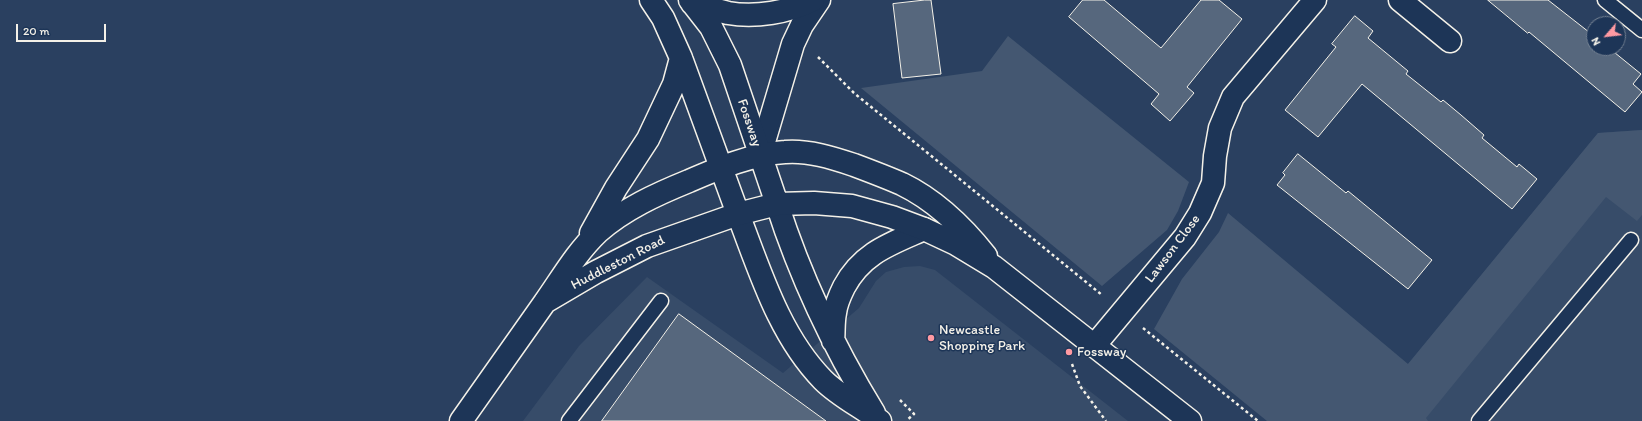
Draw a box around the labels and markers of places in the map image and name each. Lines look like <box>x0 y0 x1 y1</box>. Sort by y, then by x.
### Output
place label: Newcastle Shopping Park <box>939 322 1025 354</box>
marker: Newcastle Shopping Park <box>926 333 936 343</box>
place label: Fossway <box>1077 344 1126 360</box>
marker: Fossway <box>1064 347 1074 357</box>

